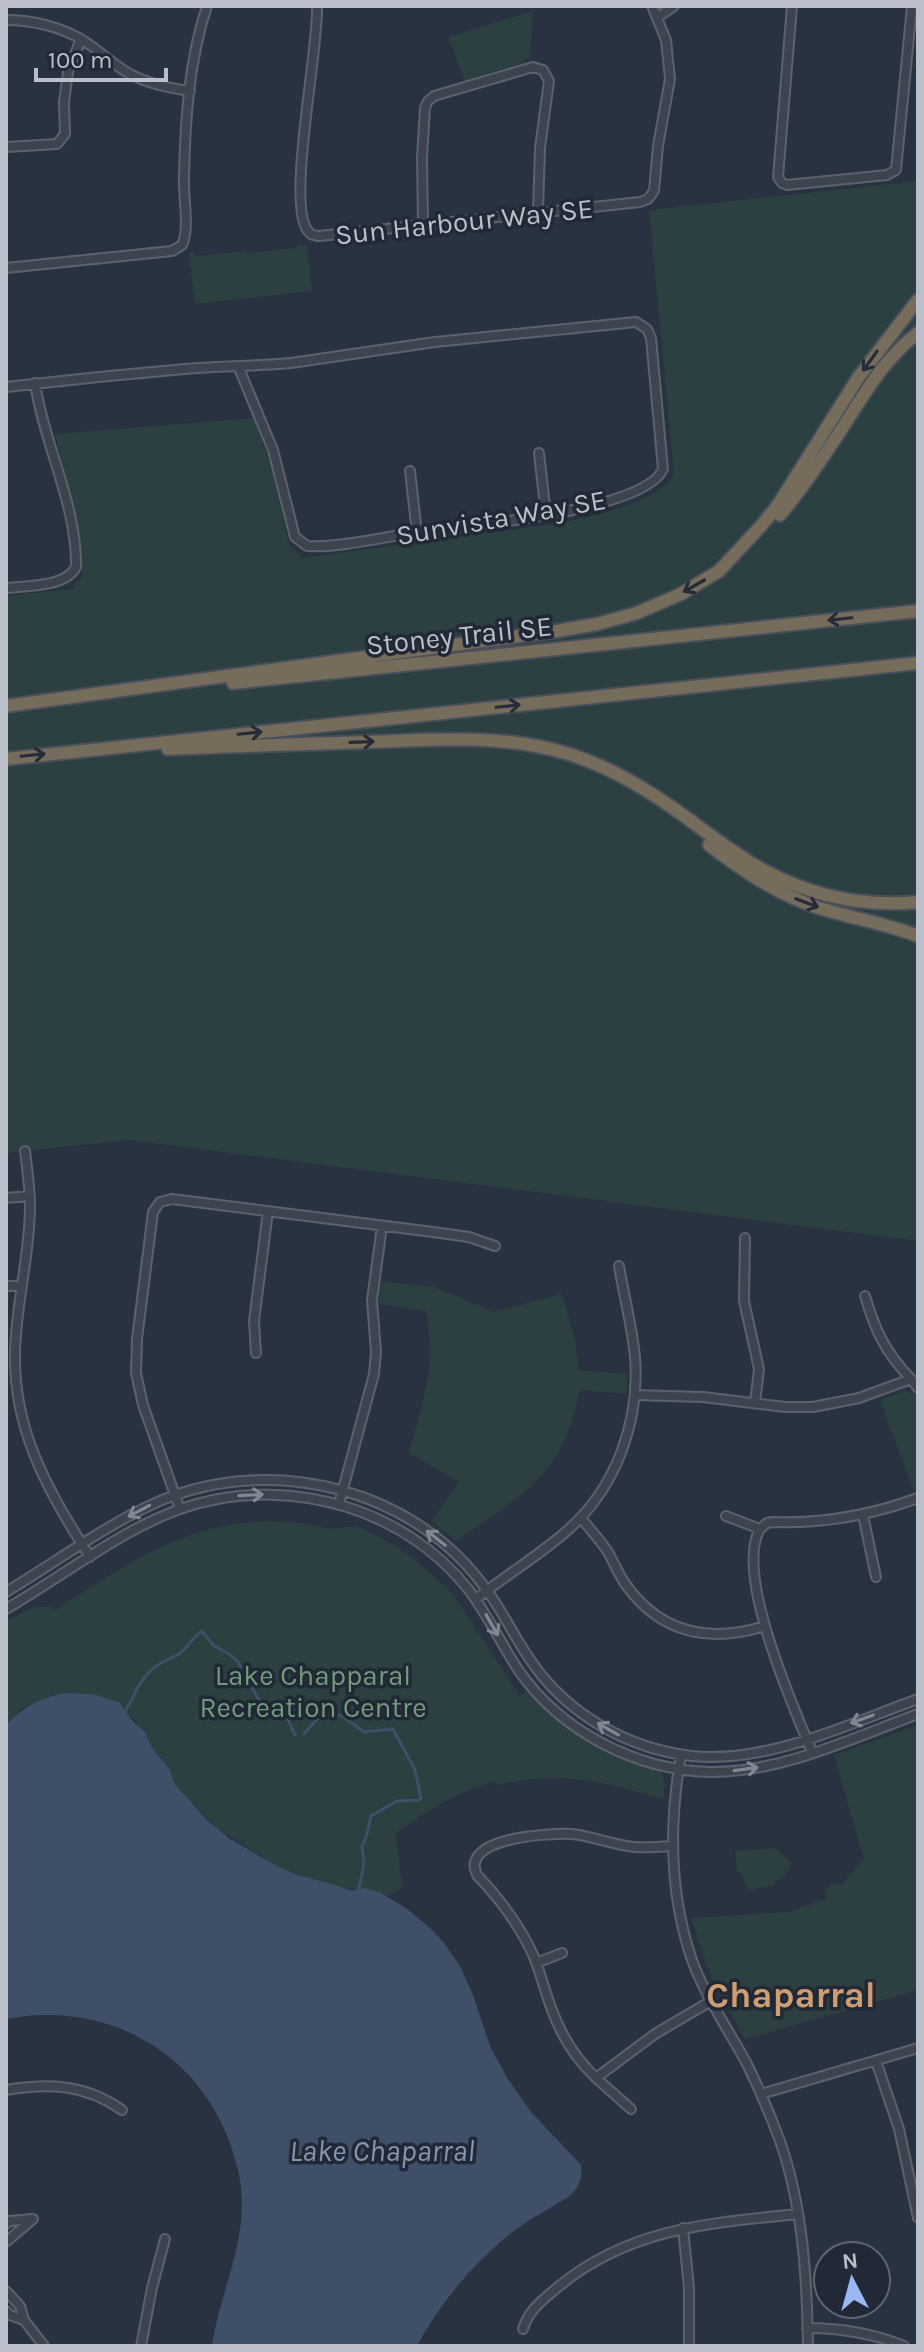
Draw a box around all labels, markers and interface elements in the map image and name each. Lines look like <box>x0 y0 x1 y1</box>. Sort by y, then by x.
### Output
scale bar <box>36 32 166 82</box>
text: 100 m <box>48 46 113 74</box>
street label: Sun Harbour Way SE <box>333 192 595 251</box>
one-way arrow <box>861 350 878 372</box>
street label: Sunvista Way SE <box>394 483 609 552</box>
one-way arrow <box>683 578 706 594</box>
street label: Stoney Trail SE <box>364 609 554 662</box>
one-way arrow <box>828 611 854 626</box>
one-way arrow <box>494 698 521 713</box>
one-way arrow <box>236 725 262 740</box>
one-way arrow <box>348 735 375 750</box>
one-way arrow <box>19 748 46 763</box>
one-way arrow <box>794 897 819 911</box>
one-way arrow <box>238 1487 264 1502</box>
one-way arrow <box>128 1504 152 1520</box>
one-way arrow <box>426 1530 447 1547</box>
one-way arrow <box>484 1613 500 1636</box>
park label: Lake Chapparal Recreation Centre <box>199 1659 427 1724</box>
one-way arrow <box>850 1712 875 1727</box>
one-way arrow <box>596 1721 620 1737</box>
one-way arrow <box>733 1761 758 1776</box>
district label: Chaparral <box>706 1974 876 2016</box>
water label: Lake Chaparral <box>289 2133 475 2169</box>
north arrow <box>812 2240 892 2320</box>
text: N <box>841 2247 859 2275</box>

